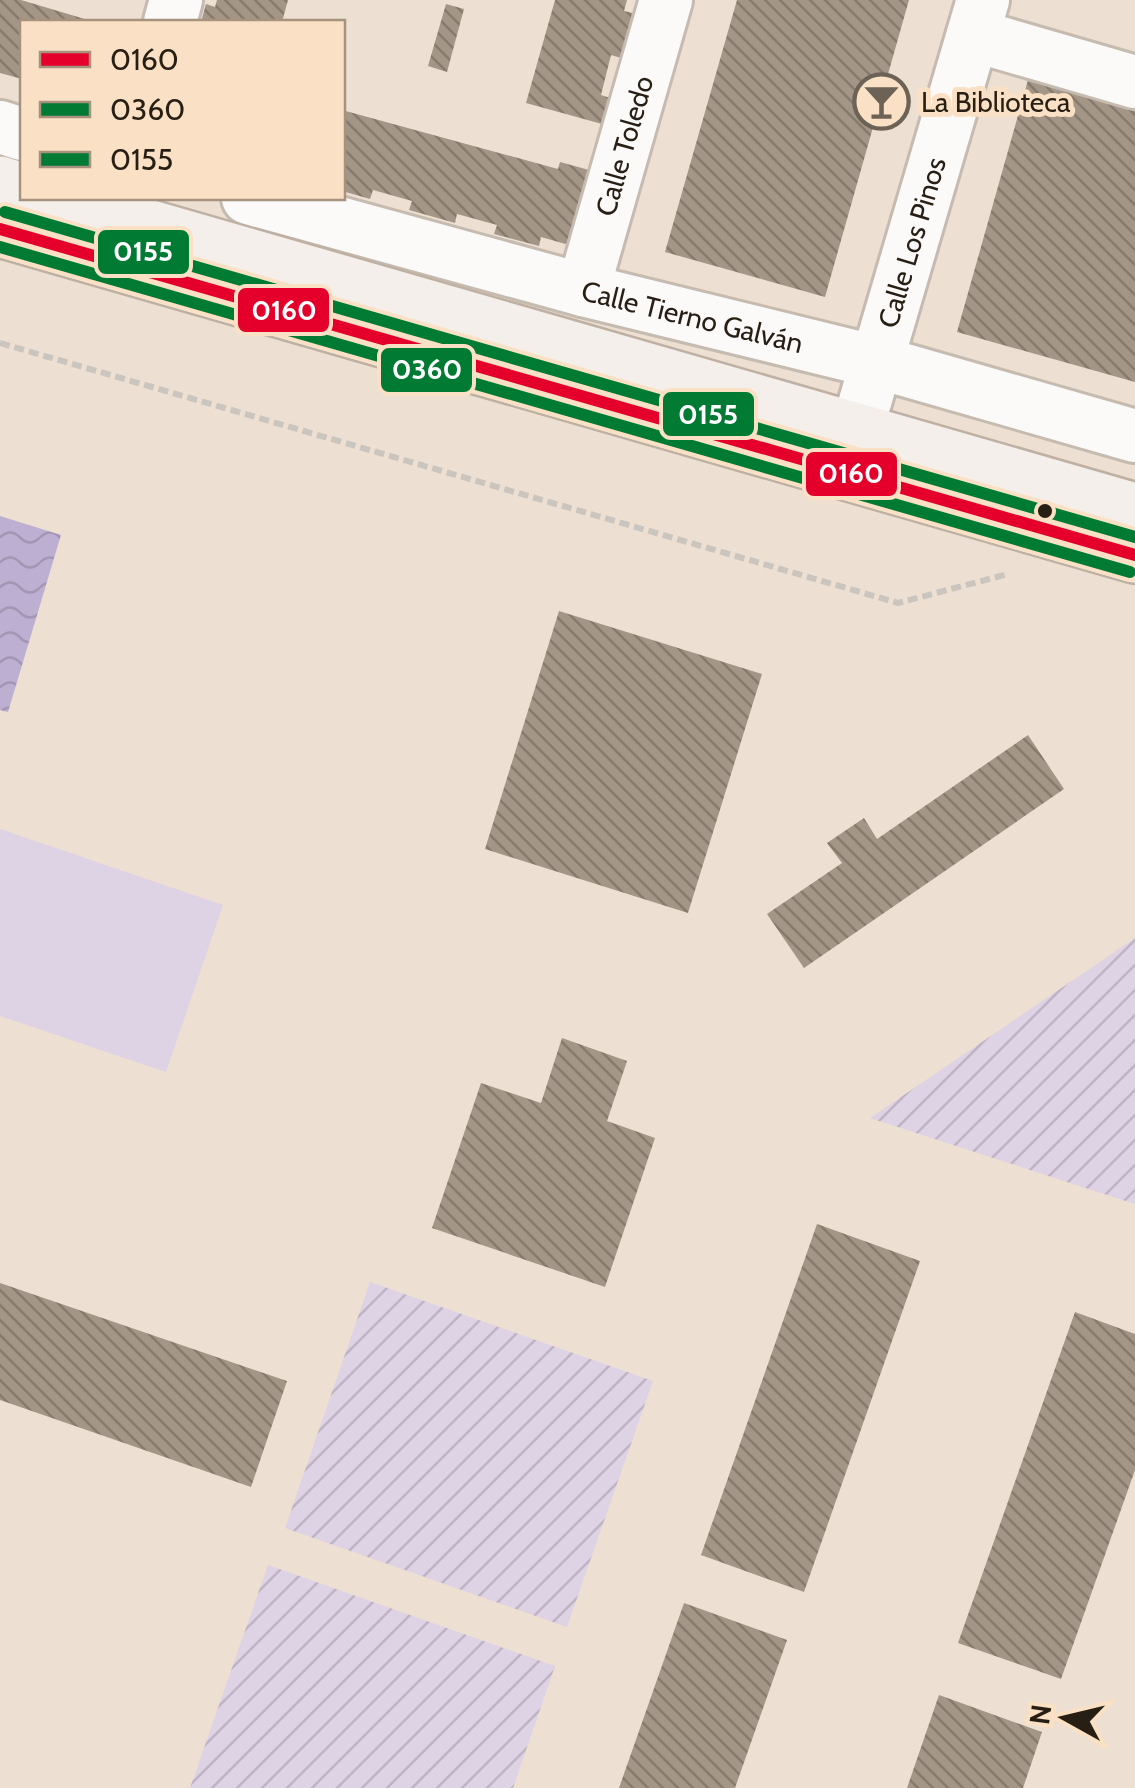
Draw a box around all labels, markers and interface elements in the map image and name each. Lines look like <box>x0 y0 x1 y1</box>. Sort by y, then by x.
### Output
legend <box>20 20 345 200</box>
text: 0160 <box>110 41 179 78</box>
street label: Calle Toledo <box>588 72 660 220</box>
bar icon: La Biblioteca <box>852 72 912 132</box>
place label: La Biblioteca <box>921 85 1071 119</box>
text: 0360 <box>110 91 185 128</box>
text: 0155 <box>110 141 173 178</box>
street label: Calle Los Pinos <box>871 153 953 332</box>
line badge: 0155 <box>96 228 191 276</box>
text: 0155 <box>113 234 173 268</box>
street label: Calle Tierno Galván <box>578 273 807 360</box>
line badge: 0160 <box>236 286 331 334</box>
text: 0160 <box>251 293 317 327</box>
line badge: 0360 <box>379 346 474 394</box>
text: 0360 <box>392 352 462 386</box>
line badge: 0155 <box>661 390 756 438</box>
text: 0155 <box>678 397 738 431</box>
line badge: 0160 <box>804 450 899 498</box>
text: 0160 <box>818 456 884 490</box>
unlabelled marker <box>1035 501 1055 521</box>
north arrow <box>1015 1668 1115 1768</box>
text: N <box>1022 1702 1058 1727</box>

